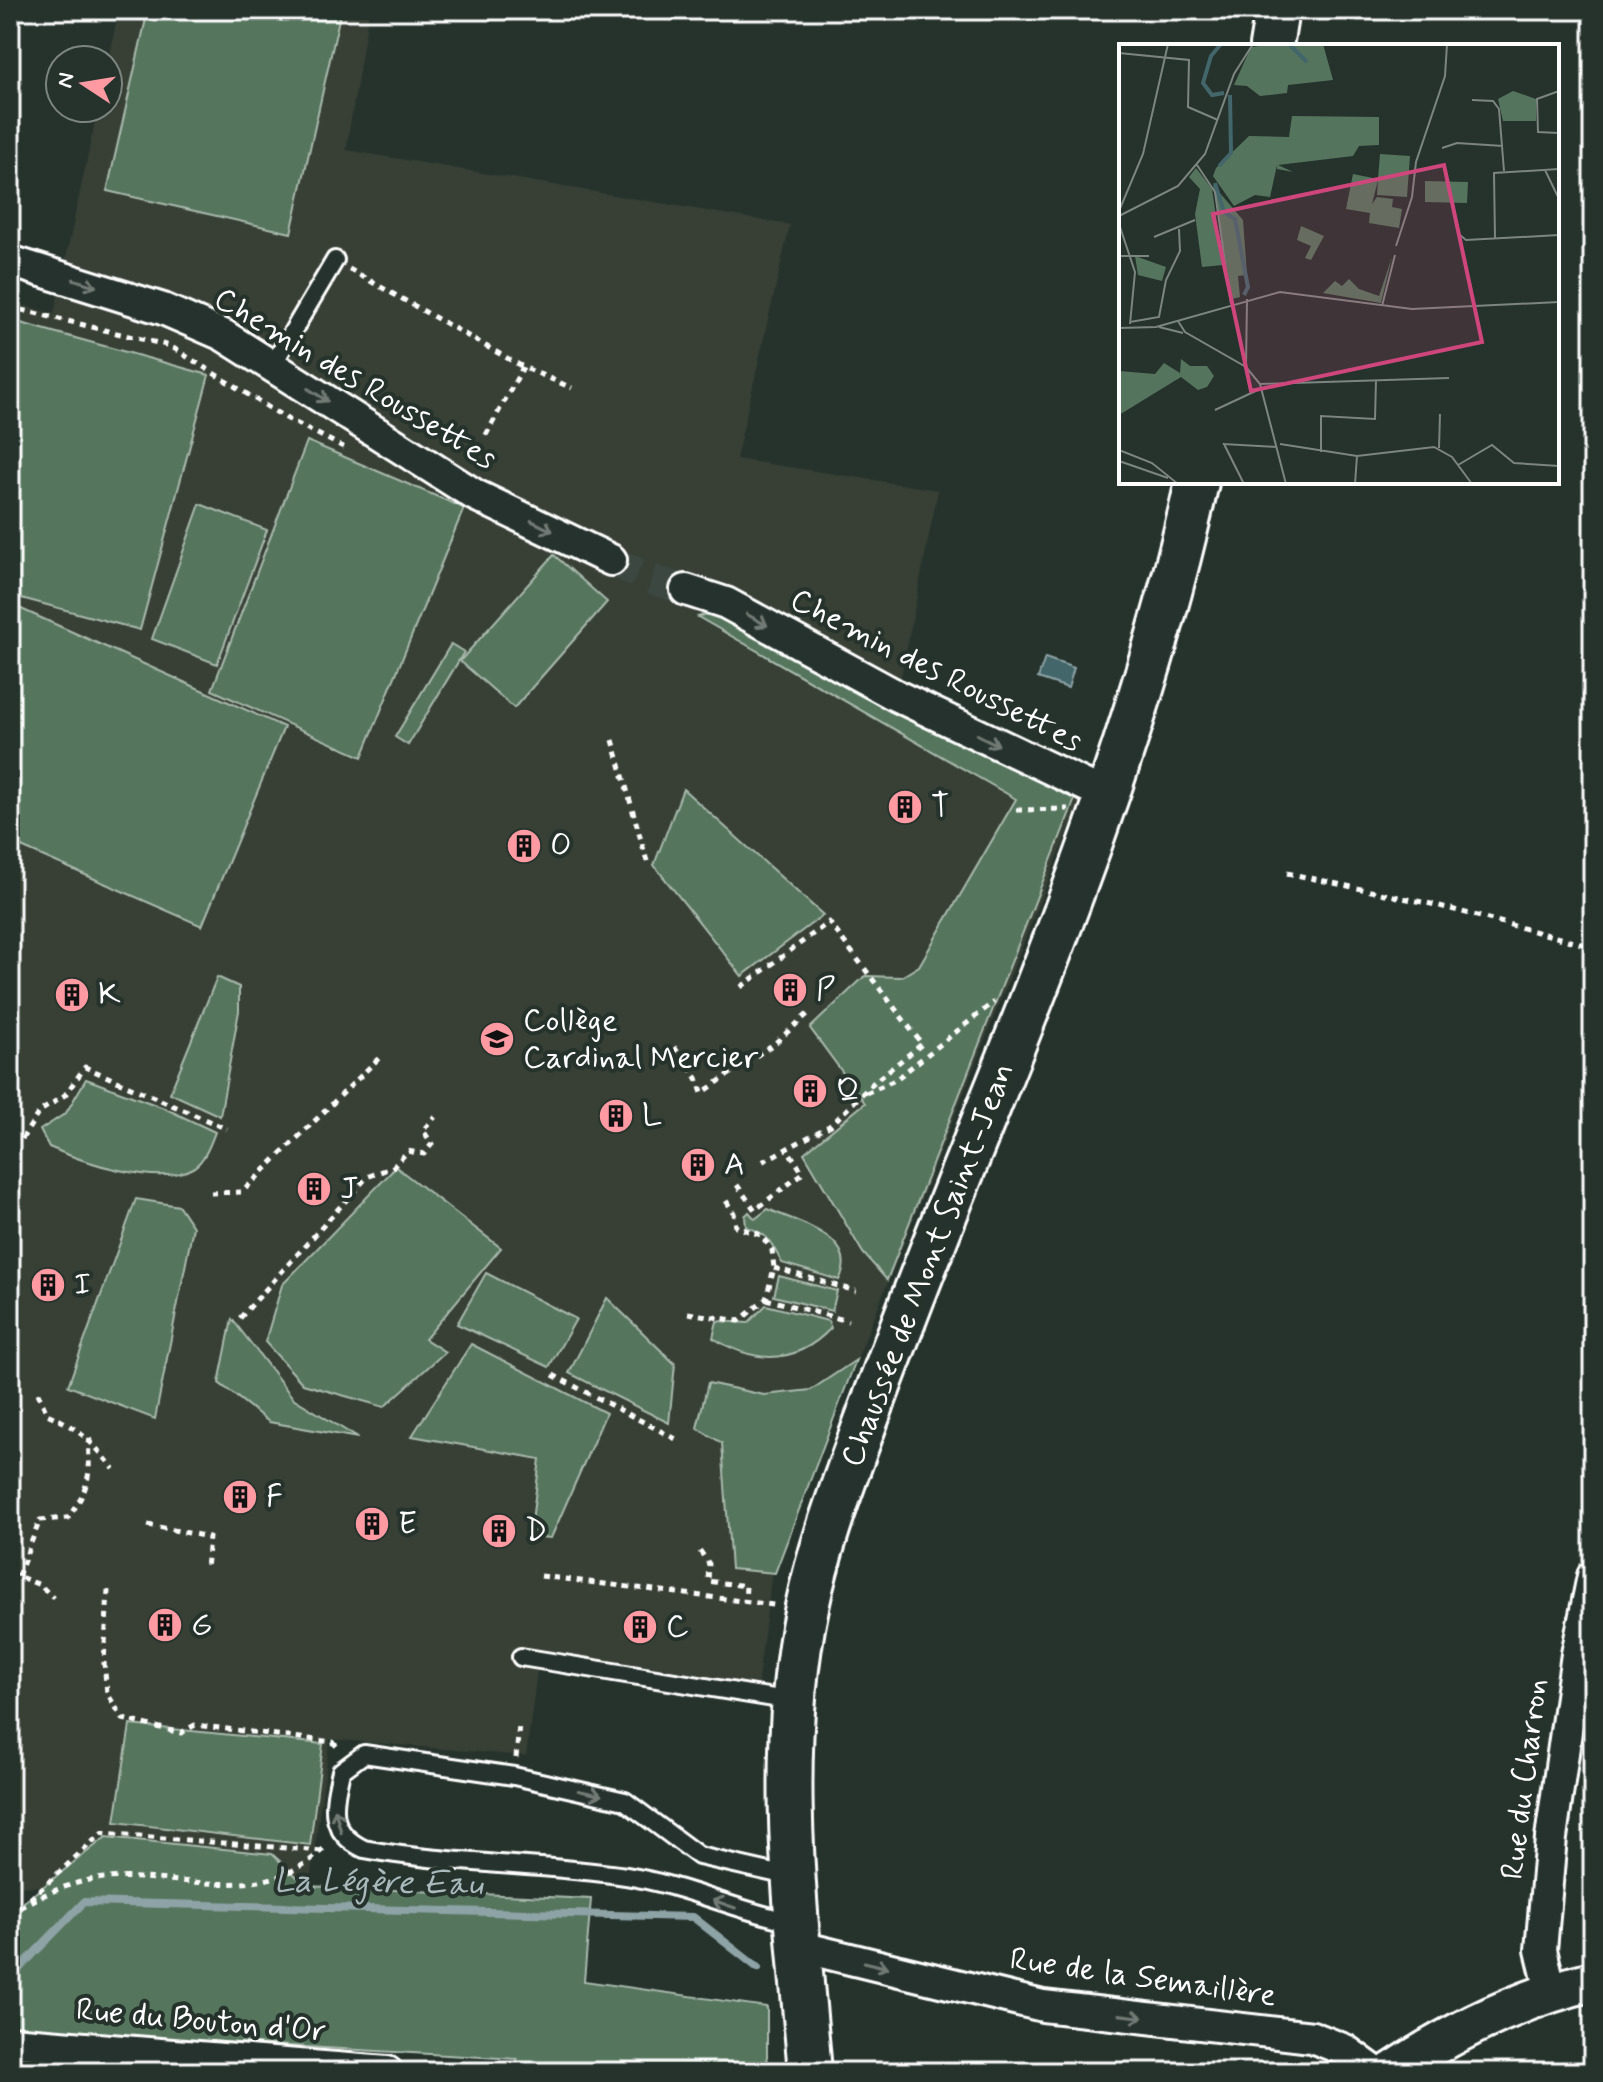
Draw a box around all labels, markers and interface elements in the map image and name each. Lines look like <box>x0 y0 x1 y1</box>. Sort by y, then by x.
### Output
north arrow <box>44 44 124 124</box>
inset map <box>1119 44 1559 484</box>
text: N <box>51 70 82 90</box>
one-way arrow <box>72 276 97 291</box>
street label: Chemin des Roussettes <box>206 278 504 480</box>
one-way arrow <box>306 387 329 403</box>
one-way arrow <box>529 519 553 534</box>
street label: Chemin des Roussettes <box>783 579 1089 763</box>
one-way arrow <box>745 613 769 629</box>
one-way arrow <box>976 733 1000 748</box>
place label: T <box>931 786 950 828</box>
building icon: T <box>886 788 924 826</box>
place label: O <box>550 825 572 867</box>
building icon: O <box>505 827 543 865</box>
place label: P <box>816 969 835 1011</box>
building icon: P <box>771 971 809 1009</box>
place label: K <box>98 974 121 1016</box>
building icon: K <box>53 976 91 1014</box>
place label: Collège Cardinal Mercier <box>523 1000 758 1079</box>
school or university icon: Collège Cardinal Mercier <box>478 1020 516 1058</box>
street label: Chaussée de Mont Saint-Jean <box>831 1057 1025 1473</box>
place label: Q <box>836 1070 860 1112</box>
building icon: Q <box>791 1072 829 1110</box>
place label: L <box>642 1095 662 1137</box>
building icon: L <box>597 1097 635 1135</box>
place label: A <box>724 1144 745 1186</box>
building icon: A <box>679 1146 717 1184</box>
place label: J <box>340 1168 359 1210</box>
building icon: J <box>295 1170 333 1208</box>
place label: I <box>74 1264 91 1306</box>
building icon: I <box>29 1266 67 1304</box>
place label: F <box>266 1476 283 1518</box>
building icon: F <box>221 1478 259 1516</box>
place label: E <box>398 1503 417 1545</box>
building icon: E <box>353 1505 391 1543</box>
place label: D <box>525 1510 547 1552</box>
building icon: D <box>480 1512 518 1550</box>
place label: G <box>191 1604 212 1646</box>
building icon: G <box>146 1606 184 1644</box>
place label: C <box>666 1606 689 1648</box>
building icon: C <box>621 1608 659 1646</box>
street label: Rue du Charron <box>1492 1676 1558 1882</box>
one-way arrow <box>577 1786 603 1801</box>
one-way arrow <box>330 1809 345 1834</box>
water label: La Légère Eau <box>273 1859 485 1907</box>
one-way arrow <box>711 1895 736 1910</box>
street label: Rue de la Semaillère <box>1007 1939 1279 2017</box>
one-way arrow <box>863 1959 889 1974</box>
street label: Rue du Bouton d'Or <box>74 1989 328 2053</box>
one-way arrow <box>1117 2009 1144 2024</box>

